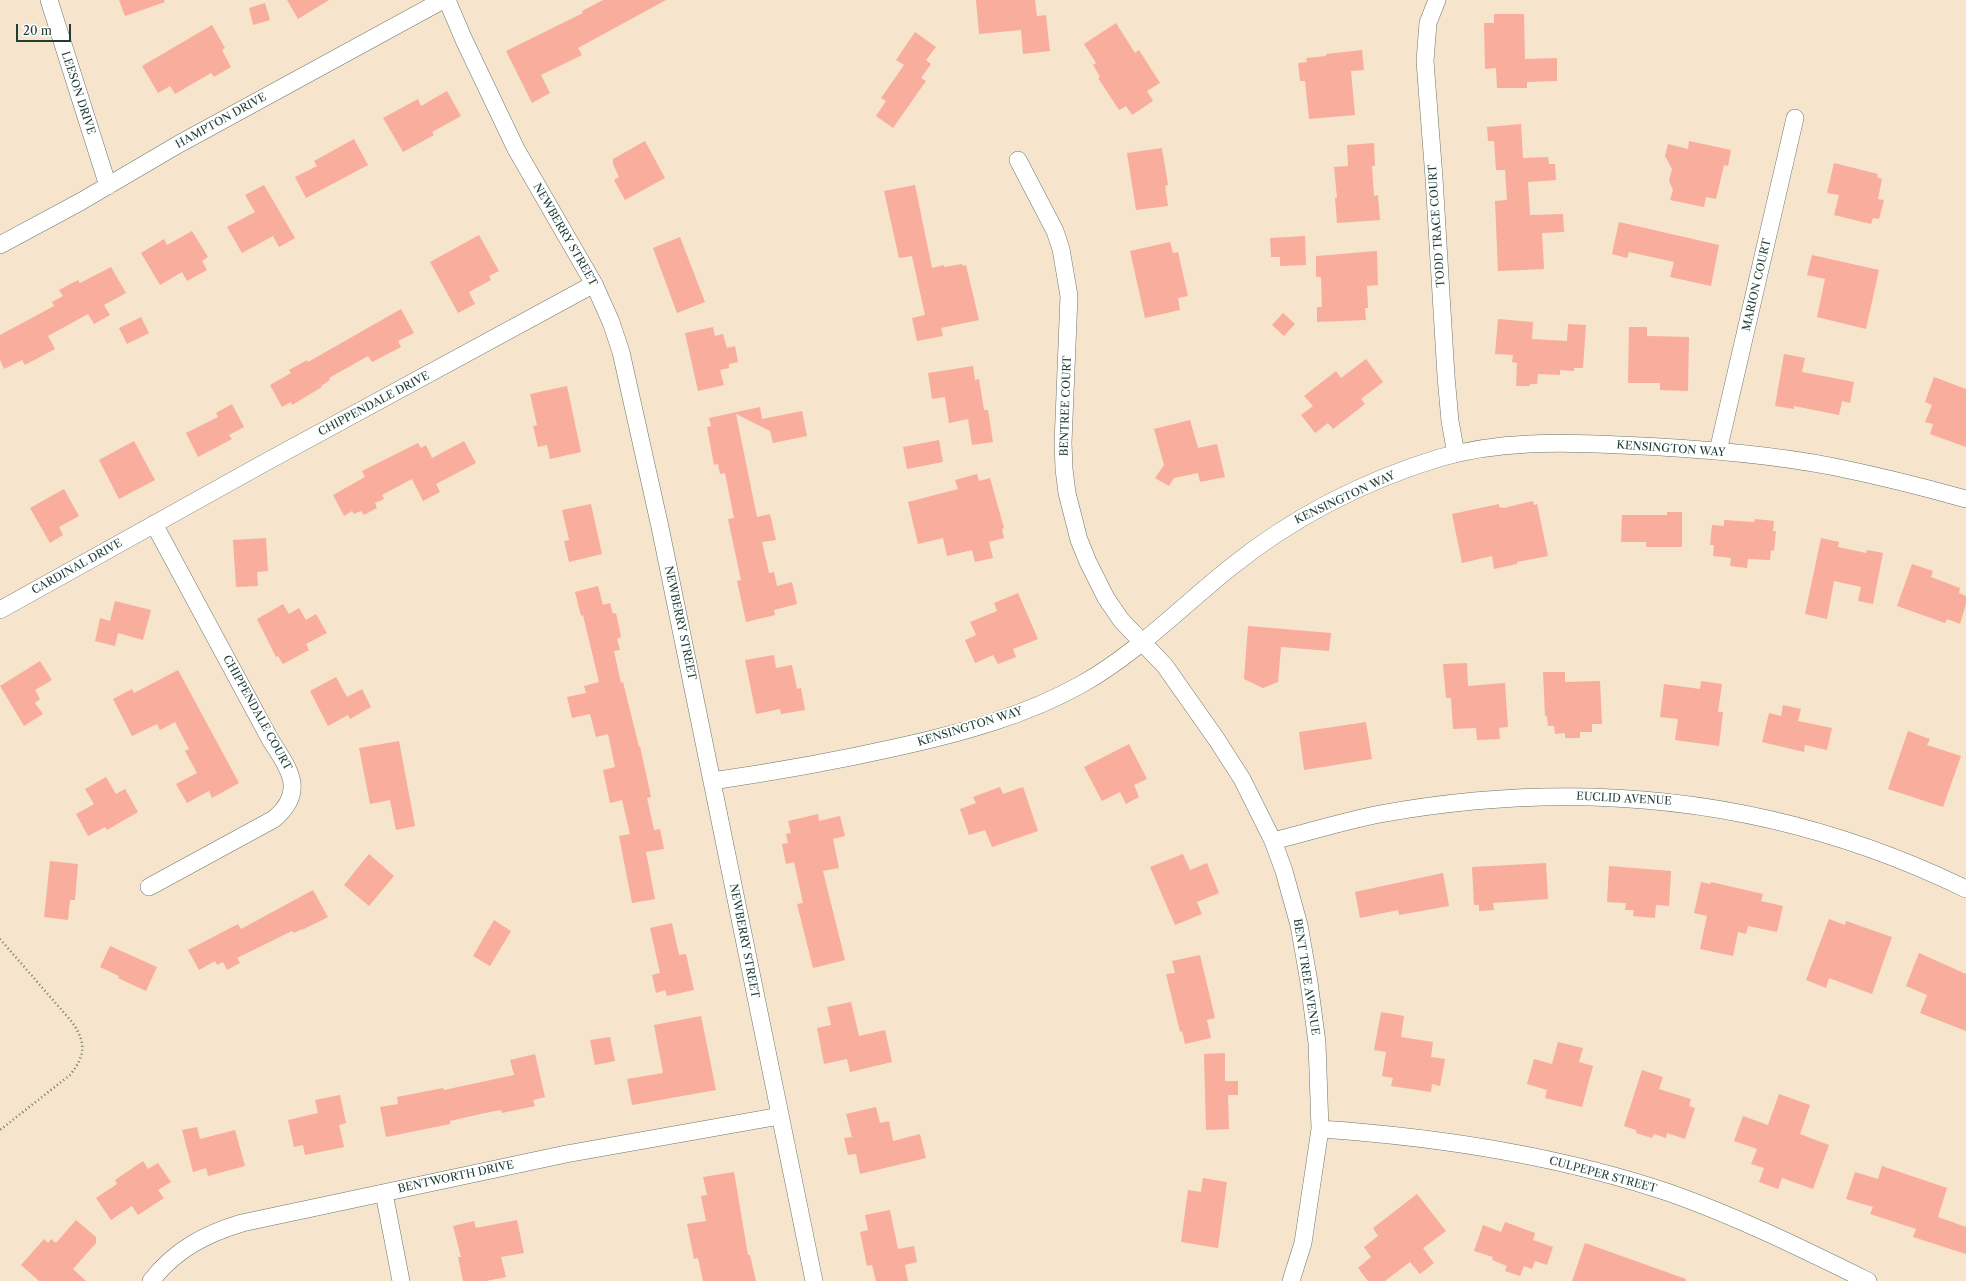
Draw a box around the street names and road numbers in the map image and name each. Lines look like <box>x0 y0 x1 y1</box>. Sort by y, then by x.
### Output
street label: LEESON DRIVE <box>58 50 98 136</box>
street label: HAMPTON DRIVE <box>173 91 269 151</box>
street label: TODD TRACE COURT <box>1426 164 1448 288</box>
street label: NEWBERRY STREET <box>530 181 600 289</box>
street label: MARION COURT <box>1740 237 1774 333</box>
street label: BENTREE COURT <box>1058 355 1074 457</box>
street label: CHIPPENDALE DRIVE <box>316 369 432 439</box>
street label: KENSINGTON WAY <box>1616 439 1726 459</box>
street label: KENSINGTON WAY <box>1293 469 1397 527</box>
street label: CARDINAL DRIVE <box>29 537 125 597</box>
street label: NEWBERRY STREET <box>661 565 699 681</box>
street label: CHIPPENDALE COURT <box>220 653 294 773</box>
street label: KENSINGTON WAY <box>916 705 1024 749</box>
street label: EUCLID AVENUE <box>1576 790 1672 808</box>
street label: NEWBERRY STREET <box>726 883 762 999</box>
street label: BENT TREE AVENUE <box>1290 918 1322 1036</box>
street label: CULPEPER STREET <box>1548 1154 1658 1196</box>
street label: BENTWORTH DRIVE <box>397 1158 515 1196</box>

